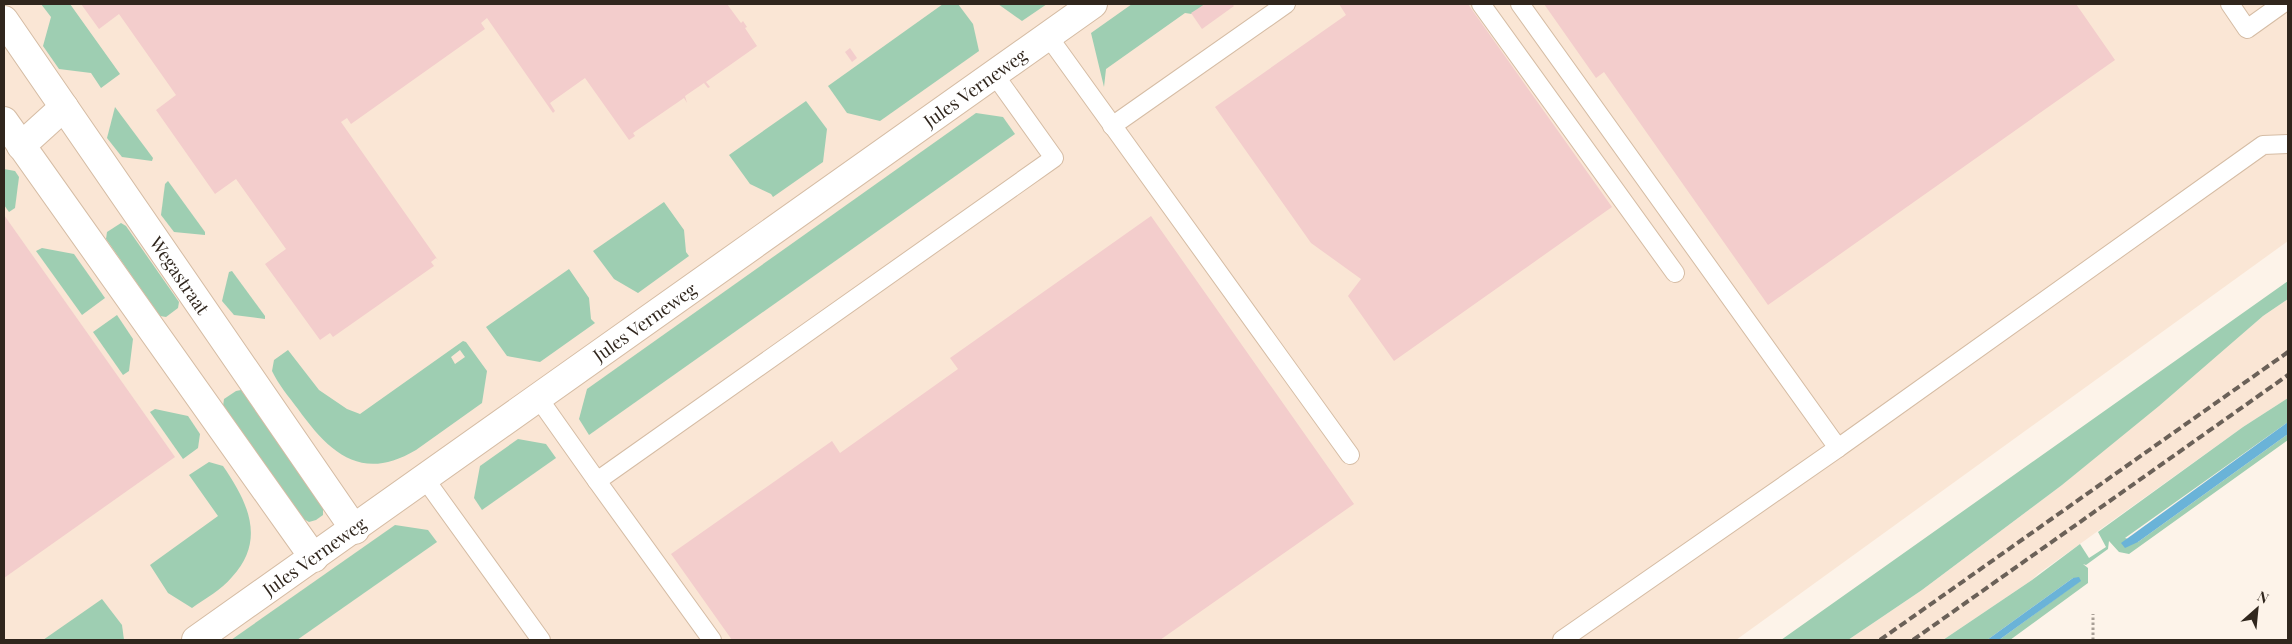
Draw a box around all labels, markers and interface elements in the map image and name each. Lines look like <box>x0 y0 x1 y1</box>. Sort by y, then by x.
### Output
street label: Jules Verneweg <box>918 42 1032 133</box>
street label: Wegastraat <box>144 231 215 319</box>
street label: Jules Verneweg <box>587 277 702 367</box>
street label: Jules Verneweg <box>257 511 371 602</box>
north arrow <box>2232 584 2282 634</box>
text: N <box>2254 586 2272 608</box>

